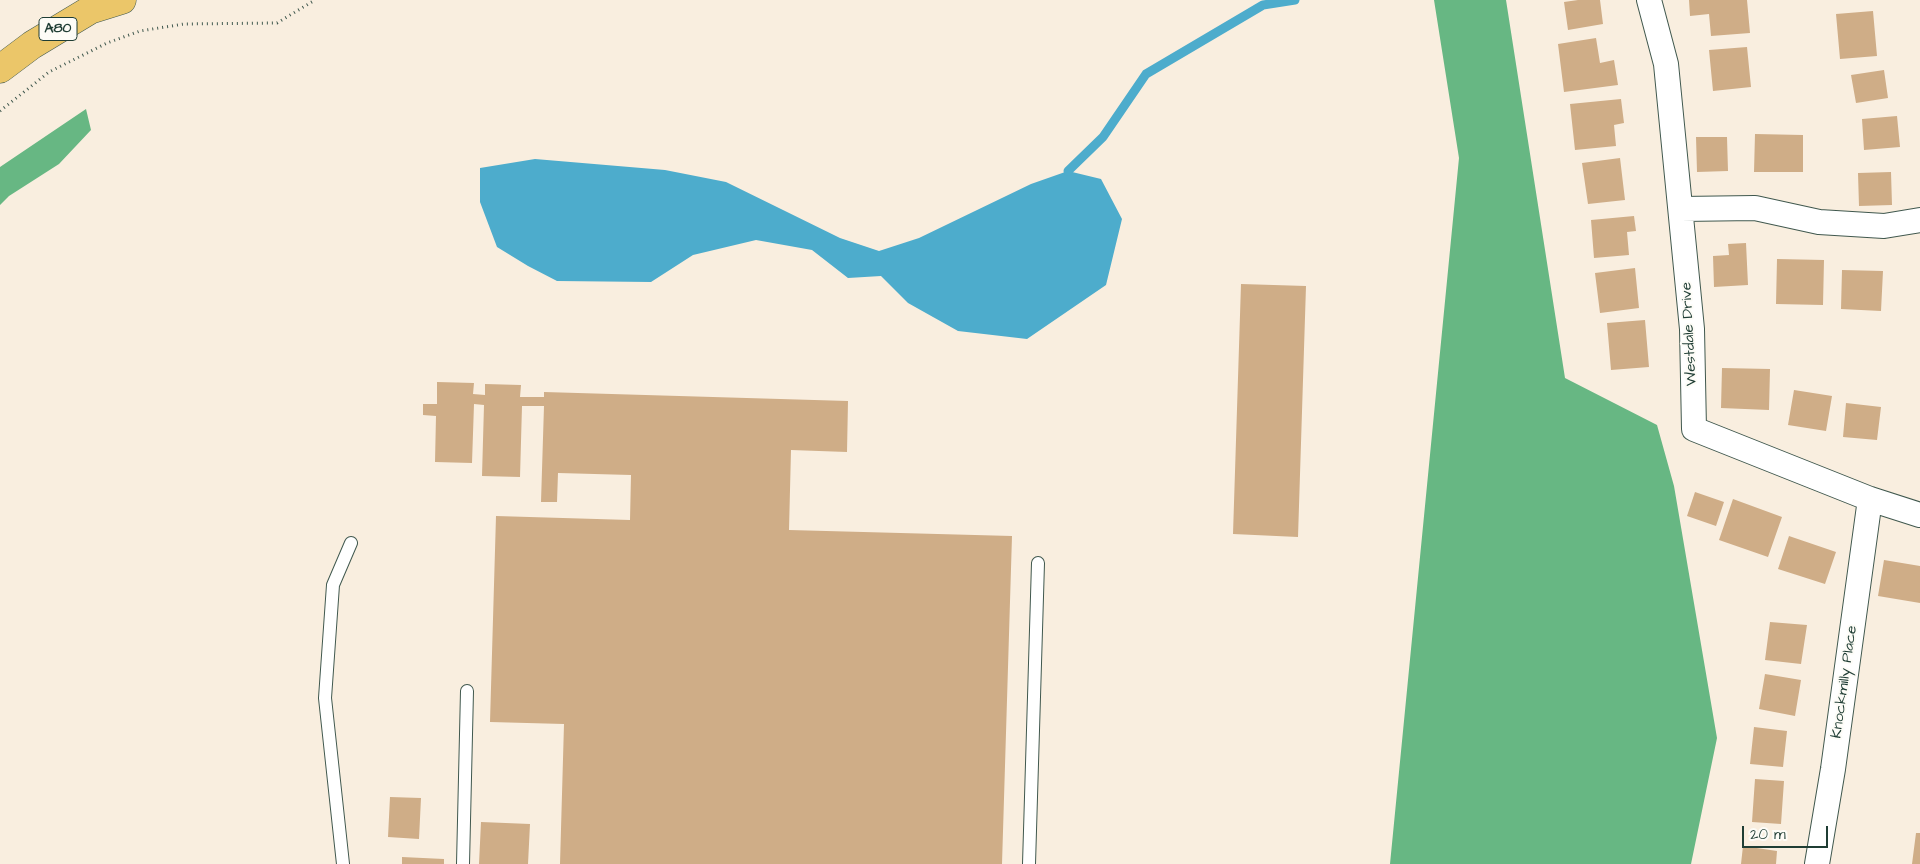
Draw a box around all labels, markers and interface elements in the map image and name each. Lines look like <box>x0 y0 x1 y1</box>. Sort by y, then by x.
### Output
road number: A80 <box>39 18 77 40</box>
street label: Westdale Drive <box>1678 282 1702 386</box>
street label: Knockmilly Place <box>1828 624 1862 740</box>
scale bar <box>1745 816 1831 848</box>
text: 20 m <box>1750 824 1786 845</box>

